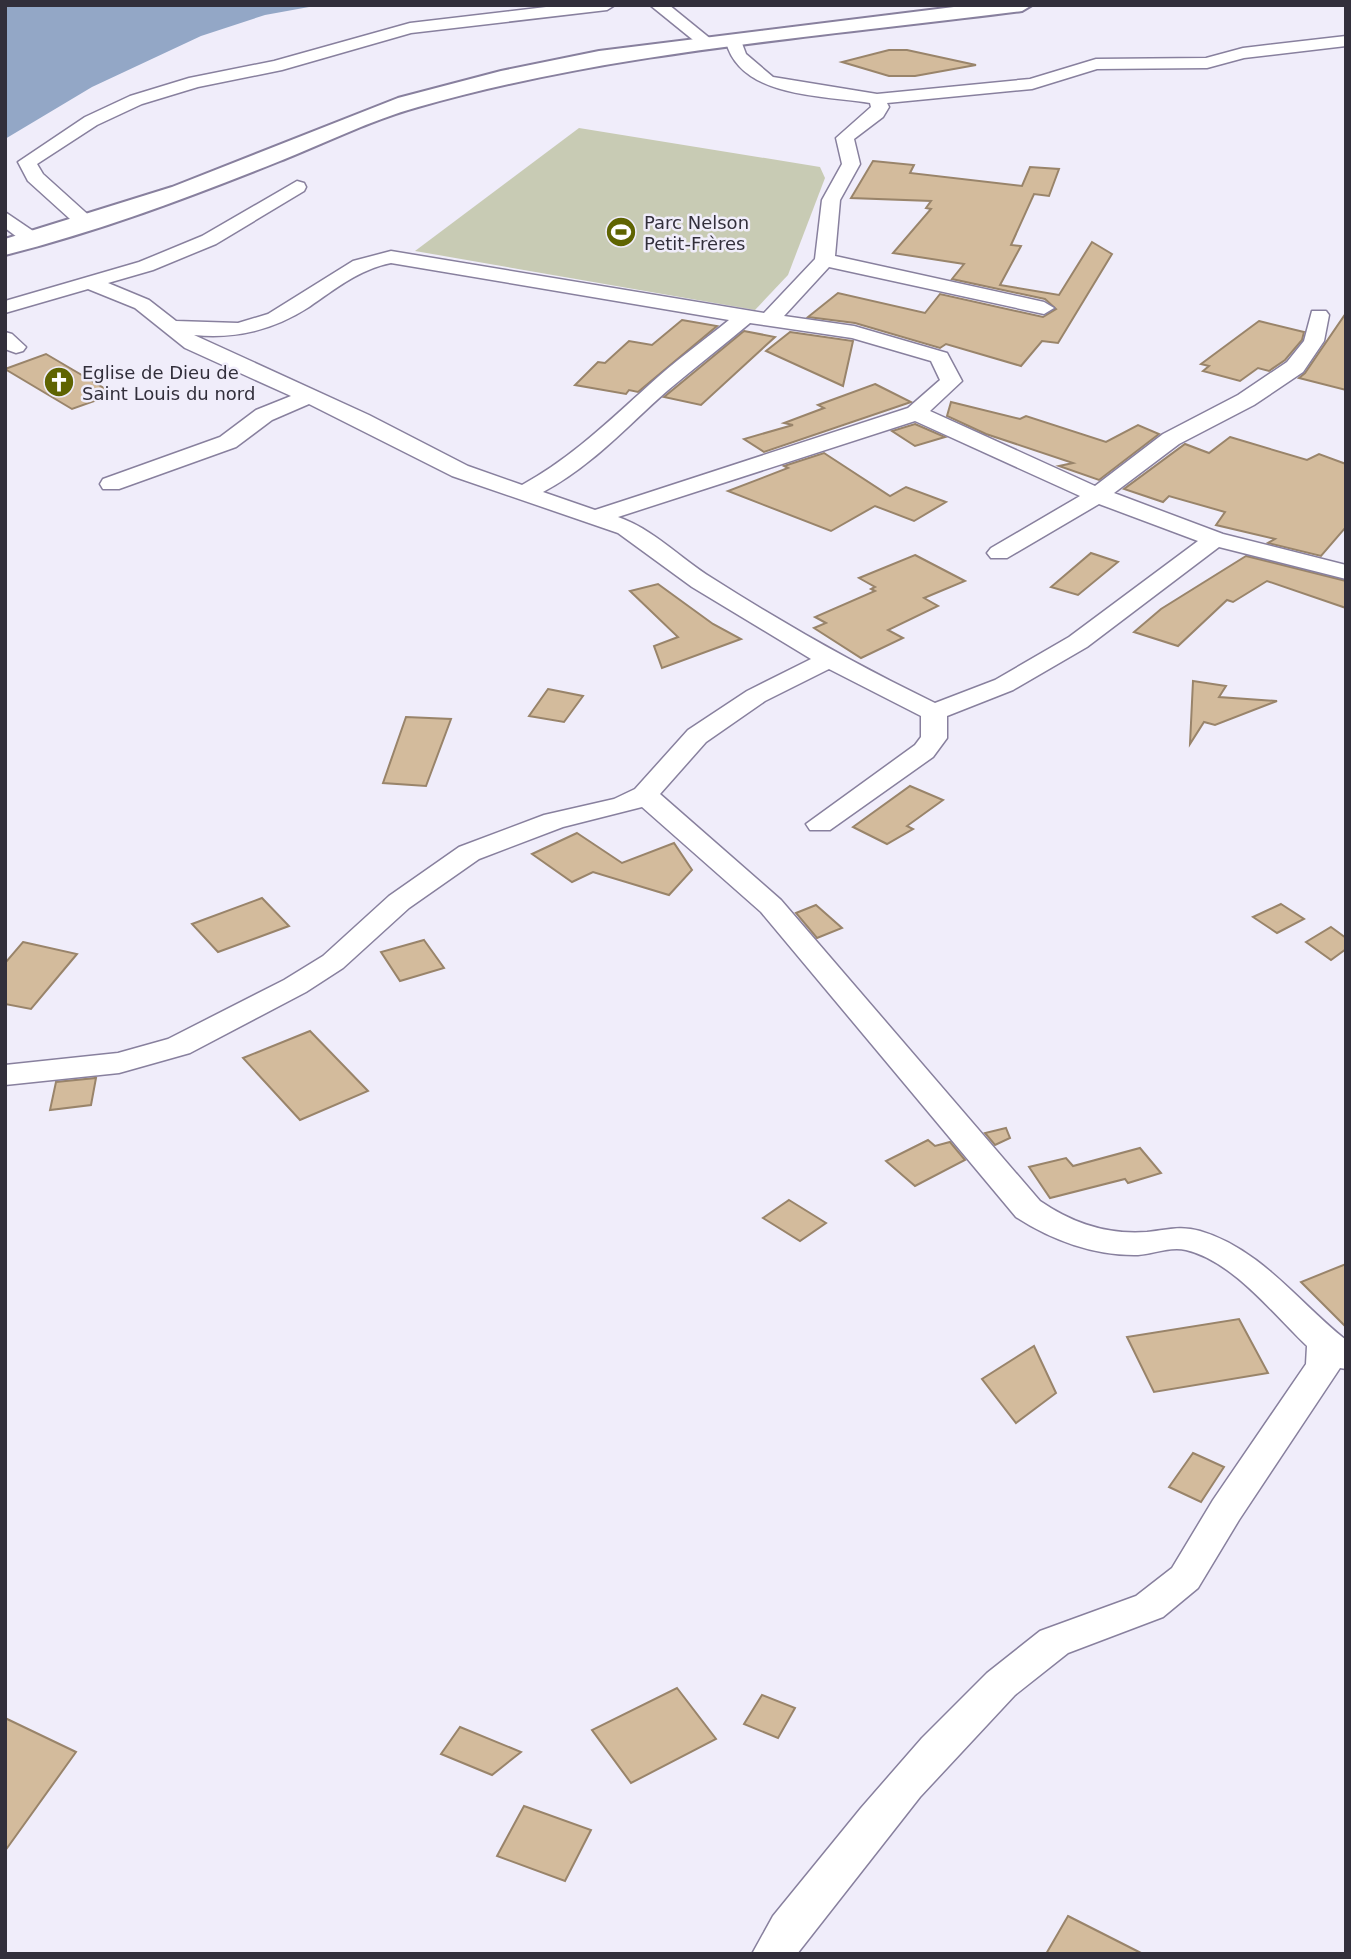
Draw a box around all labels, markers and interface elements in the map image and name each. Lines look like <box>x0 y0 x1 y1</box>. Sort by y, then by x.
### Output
place label: Parc Nelson Petit-Frères <box>644 212 749 254</box>
sports icon: Parc Nelson Petit-Frères <box>604 215 638 249</box>
place label: Eglise de Dieu de Saint Louis du nord <box>82 362 255 404</box>
church icon: Eglise de Dieu de Saint Louis du nord <box>42 365 76 399</box>

